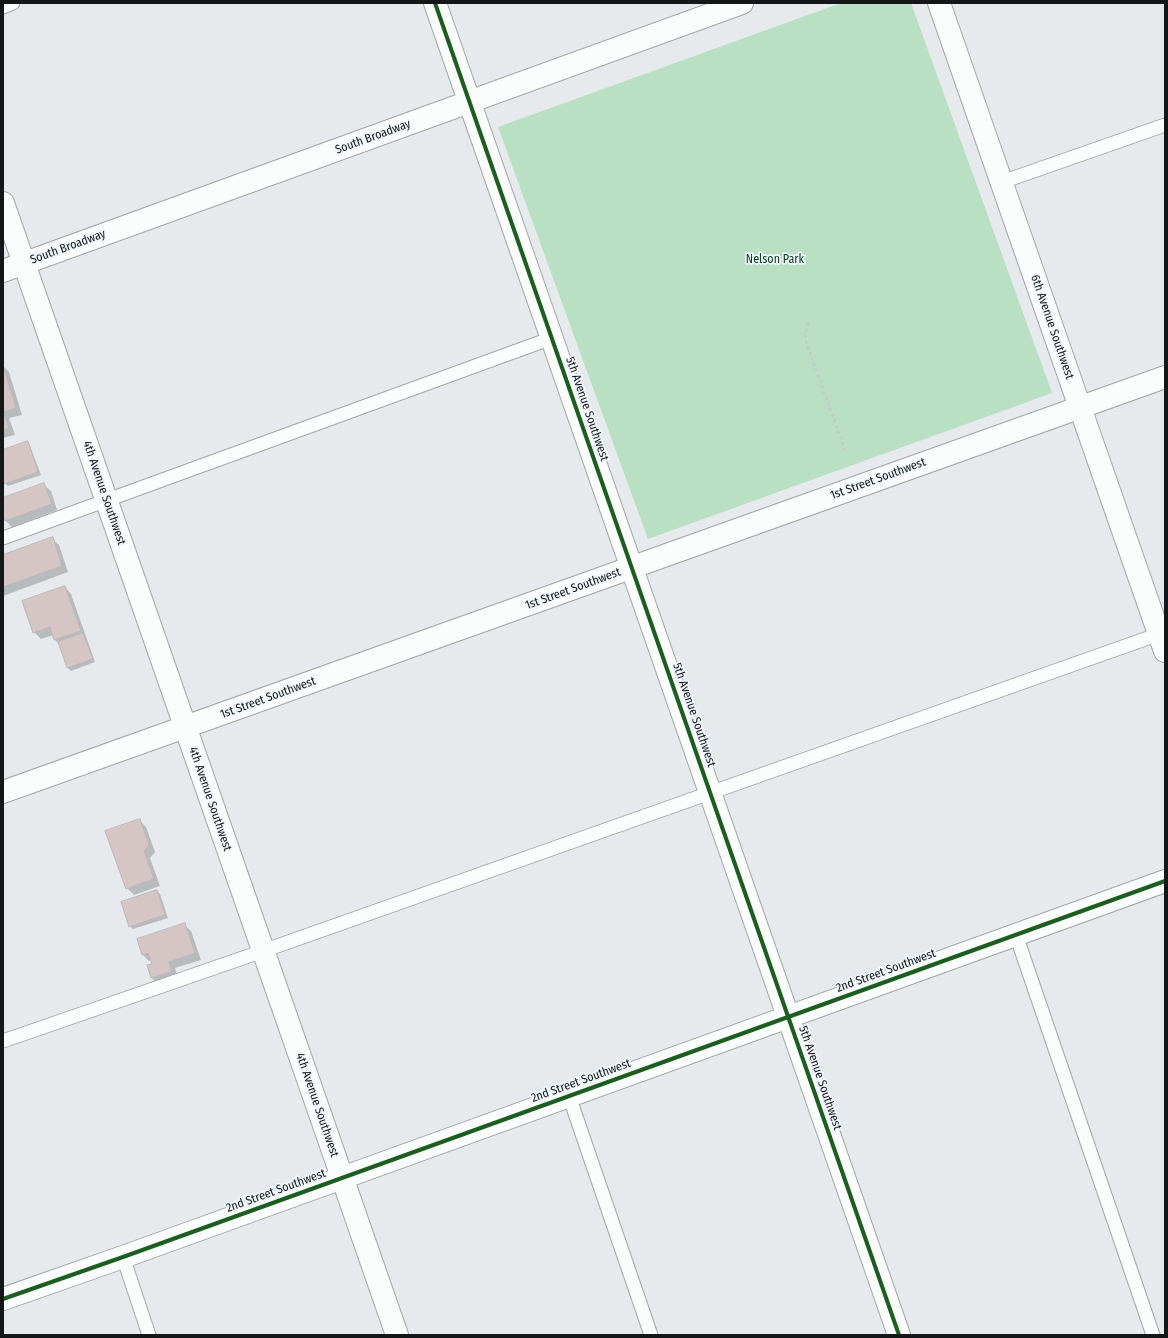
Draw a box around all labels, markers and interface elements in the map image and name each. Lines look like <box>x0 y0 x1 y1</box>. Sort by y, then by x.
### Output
street label: South Broadway <box>333 117 413 157</box>
street label: South Broadway <box>28 227 108 267</box>
park label: Nelson Park <box>746 253 804 267</box>
street label: 6th Avenue Southwest <box>1027 273 1077 381</box>
street label: 5th Avenue Southwest <box>562 355 612 463</box>
street label: 4th Avenue Southwest <box>79 439 129 547</box>
street label: 1st Street Southwest <box>828 455 928 503</box>
street label: 1st Street Southwest <box>523 565 623 613</box>
street label: 5th Avenue Southwest <box>669 661 719 769</box>
street label: 1st Street Southwest <box>218 674 318 722</box>
street label: 4th Avenue Southwest <box>185 745 235 853</box>
street label: 2nd Street Southwest <box>834 946 938 996</box>
street label: 5th Avenue Southwest <box>795 1024 845 1132</box>
street label: 4th Avenue Southwest <box>292 1051 342 1159</box>
street label: 2nd Street Southwest <box>529 1056 633 1106</box>
street label: 2nd Street Southwest <box>224 1166 328 1216</box>

